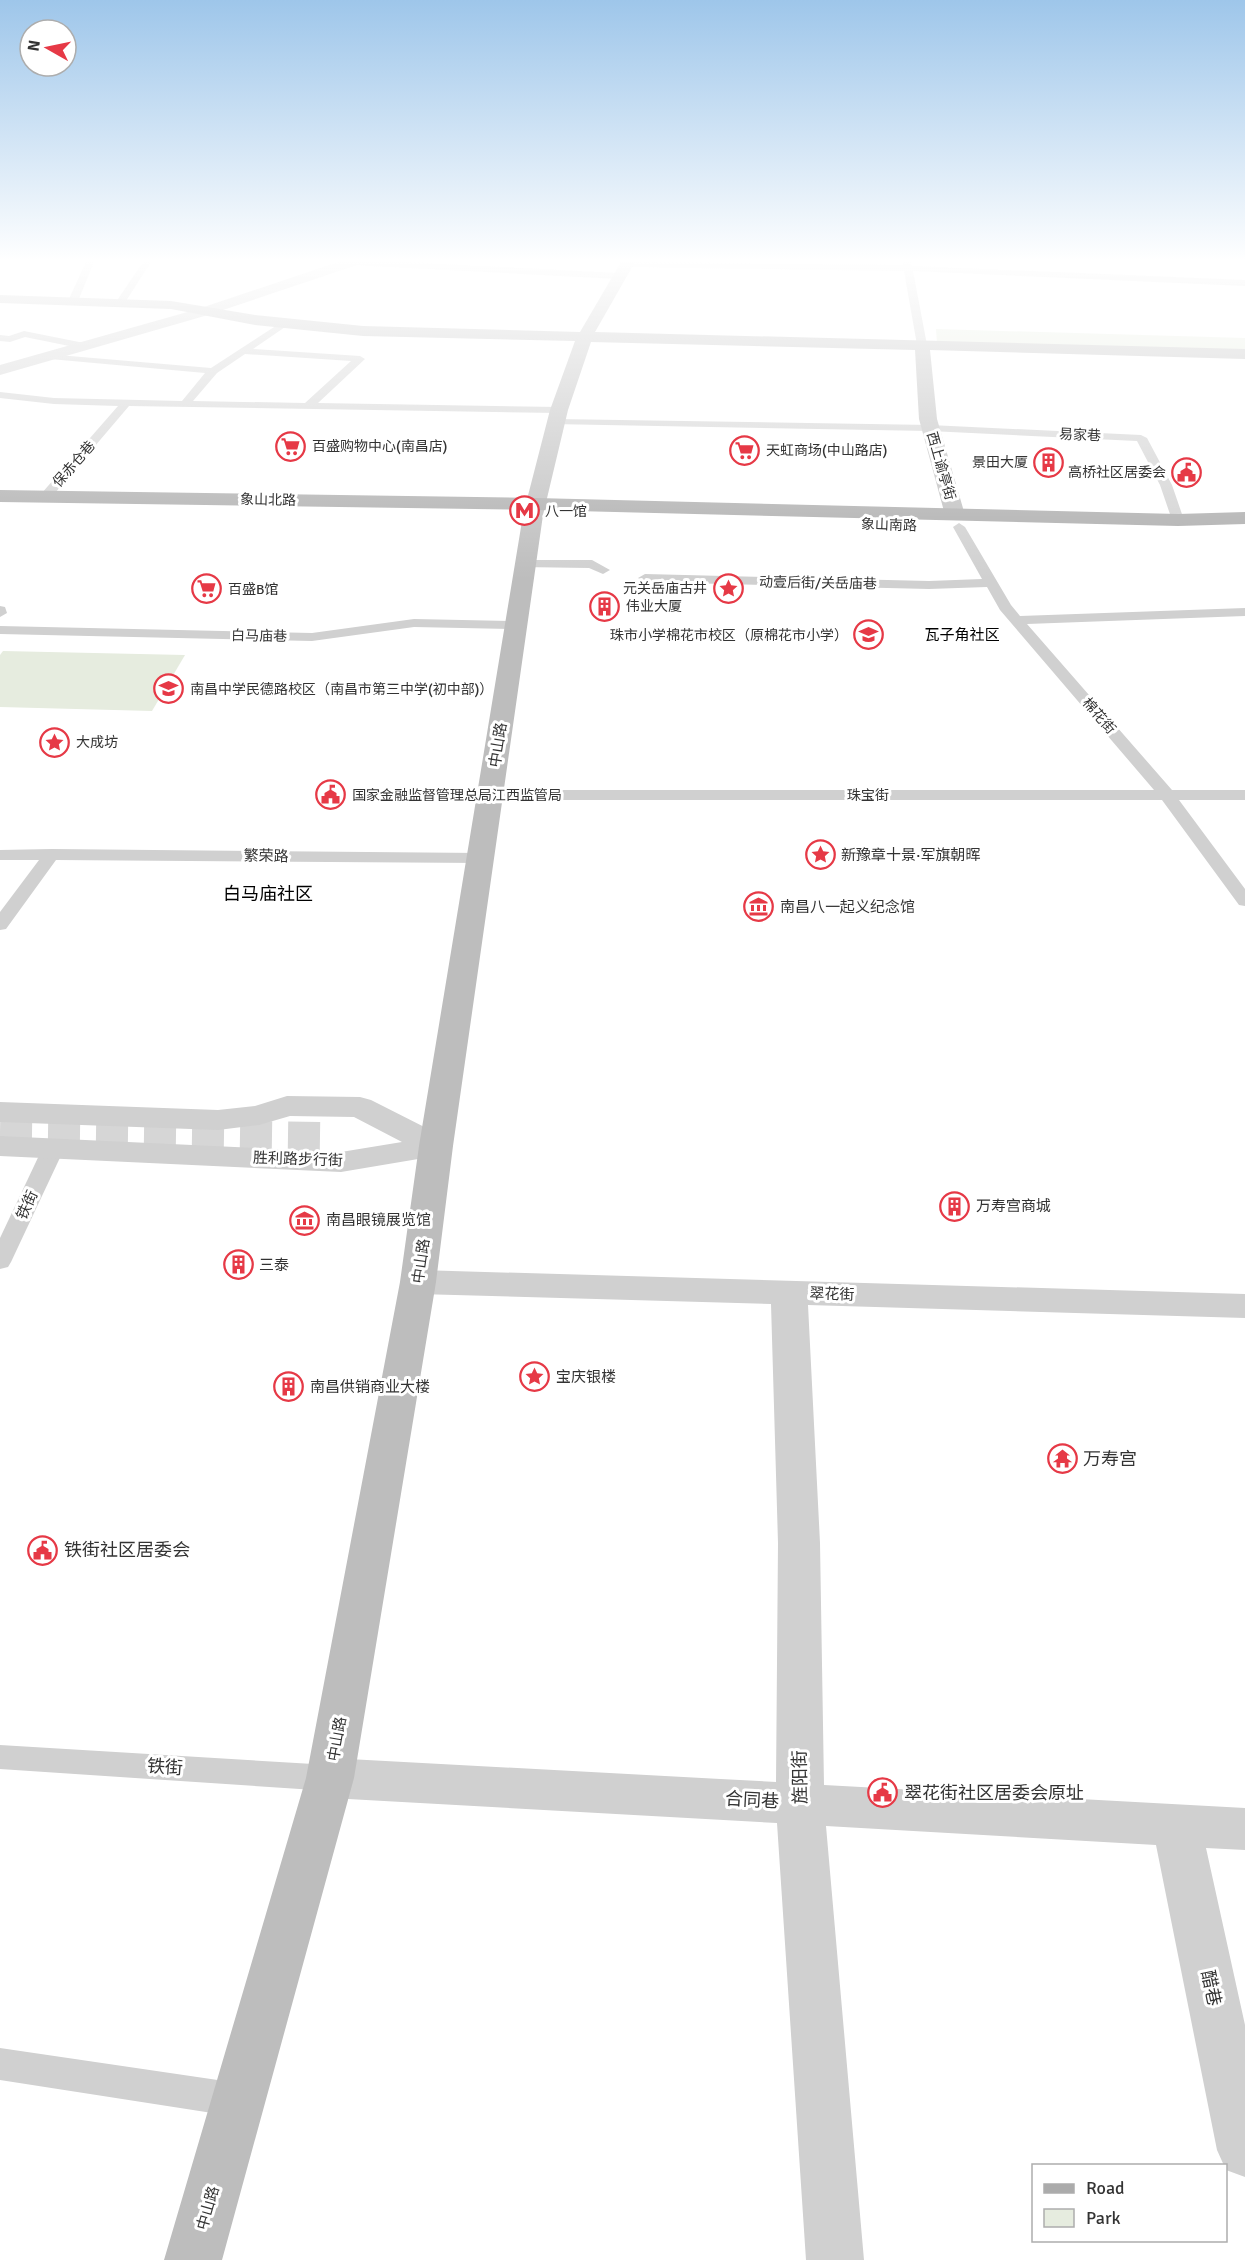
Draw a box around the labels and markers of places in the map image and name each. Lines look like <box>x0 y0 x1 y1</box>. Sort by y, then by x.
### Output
supermarket icon: 百盛购物中心(南昌店) <box>275 430 307 462</box>
supermarket icon: 天虹商场(中山路店) <box>729 434 761 466</box>
place label: 百盛购物中心(南昌店) <box>312 438 447 455</box>
place label: 天虹商场(中山路店) <box>766 442 887 459</box>
building icon: 景田大厦 <box>1033 446 1065 478</box>
place label: 景田大厦 <box>972 454 1028 471</box>
public building icon: 高桥社区居委会 <box>1171 456 1203 488</box>
place label: 高桥社区居委会 <box>1068 464 1166 481</box>
metro station icon: 八一馆 <box>508 495 540 527</box>
place label: 八一馆 <box>545 503 587 520</box>
place icon: 元关岳庙古井 <box>712 572 744 604</box>
supermarket icon: 百盛B馆 <box>191 573 223 605</box>
place label: 元关岳庙古井 <box>623 580 707 597</box>
place label: 百盛B馆 <box>228 581 278 598</box>
building icon: 伟业大厦 <box>589 590 621 622</box>
place label: 伟业大厦 <box>626 598 682 615</box>
school or university icon: 珠市小学棉花市校区（原棉花市小学） <box>853 619 885 651</box>
place label: 珠市小学棉花市校区（原棉花市小学） <box>610 627 848 644</box>
school or university icon: 南昌中学民德路校区（南昌市第三中学(初中部)） <box>153 673 185 705</box>
place label: 南昌中学民德路校区（南昌市第三中学(初中部)） <box>190 681 493 698</box>
place icon: 大成坊 <box>39 726 71 758</box>
place label: 大成坊 <box>76 734 118 751</box>
public building icon: 国家金融监督管理总局江西监管局 <box>315 779 347 811</box>
place label: 国家金融监督管理总局江西监管局 <box>352 787 562 804</box>
place icon: 新豫章十景·军旗朝晖 <box>804 839 836 871</box>
place label: 新豫章十景·军旗朝晖 <box>841 846 981 864</box>
museum icon: 南昌八一起义纪念馆 <box>743 891 775 923</box>
place label: 南昌八一起义纪念馆 <box>780 898 915 916</box>
building icon: 万寿宫商城 <box>939 1190 971 1222</box>
place label: 万寿宫商城 <box>976 1197 1051 1215</box>
museum icon: 南昌眼镜展览馆 <box>289 1204 321 1236</box>
place label: 南昌眼镜展览馆 <box>326 1211 431 1229</box>
building icon: 三泰 <box>222 1249 254 1281</box>
place label: 三泰 <box>259 1256 289 1274</box>
place icon: 宝庆银楼 <box>519 1361 551 1393</box>
place label: 宝庆银楼 <box>556 1368 616 1386</box>
building icon: 南昌供销商业大楼 <box>273 1371 305 1403</box>
place label: 南昌供销商业大楼 <box>310 1378 430 1396</box>
temple icon: 万寿宫 <box>1046 1443 1078 1475</box>
place label: 万寿宫 <box>1083 1448 1137 1470</box>
public building icon: 铁街社区居委会 <box>27 1534 59 1566</box>
place label: 铁街社区居委会 <box>64 1539 190 1561</box>
public building icon: 翠花街社区居委会原址 <box>867 1777 899 1809</box>
place label: 翠花街社区居委会原址 <box>904 1782 1084 1804</box>

